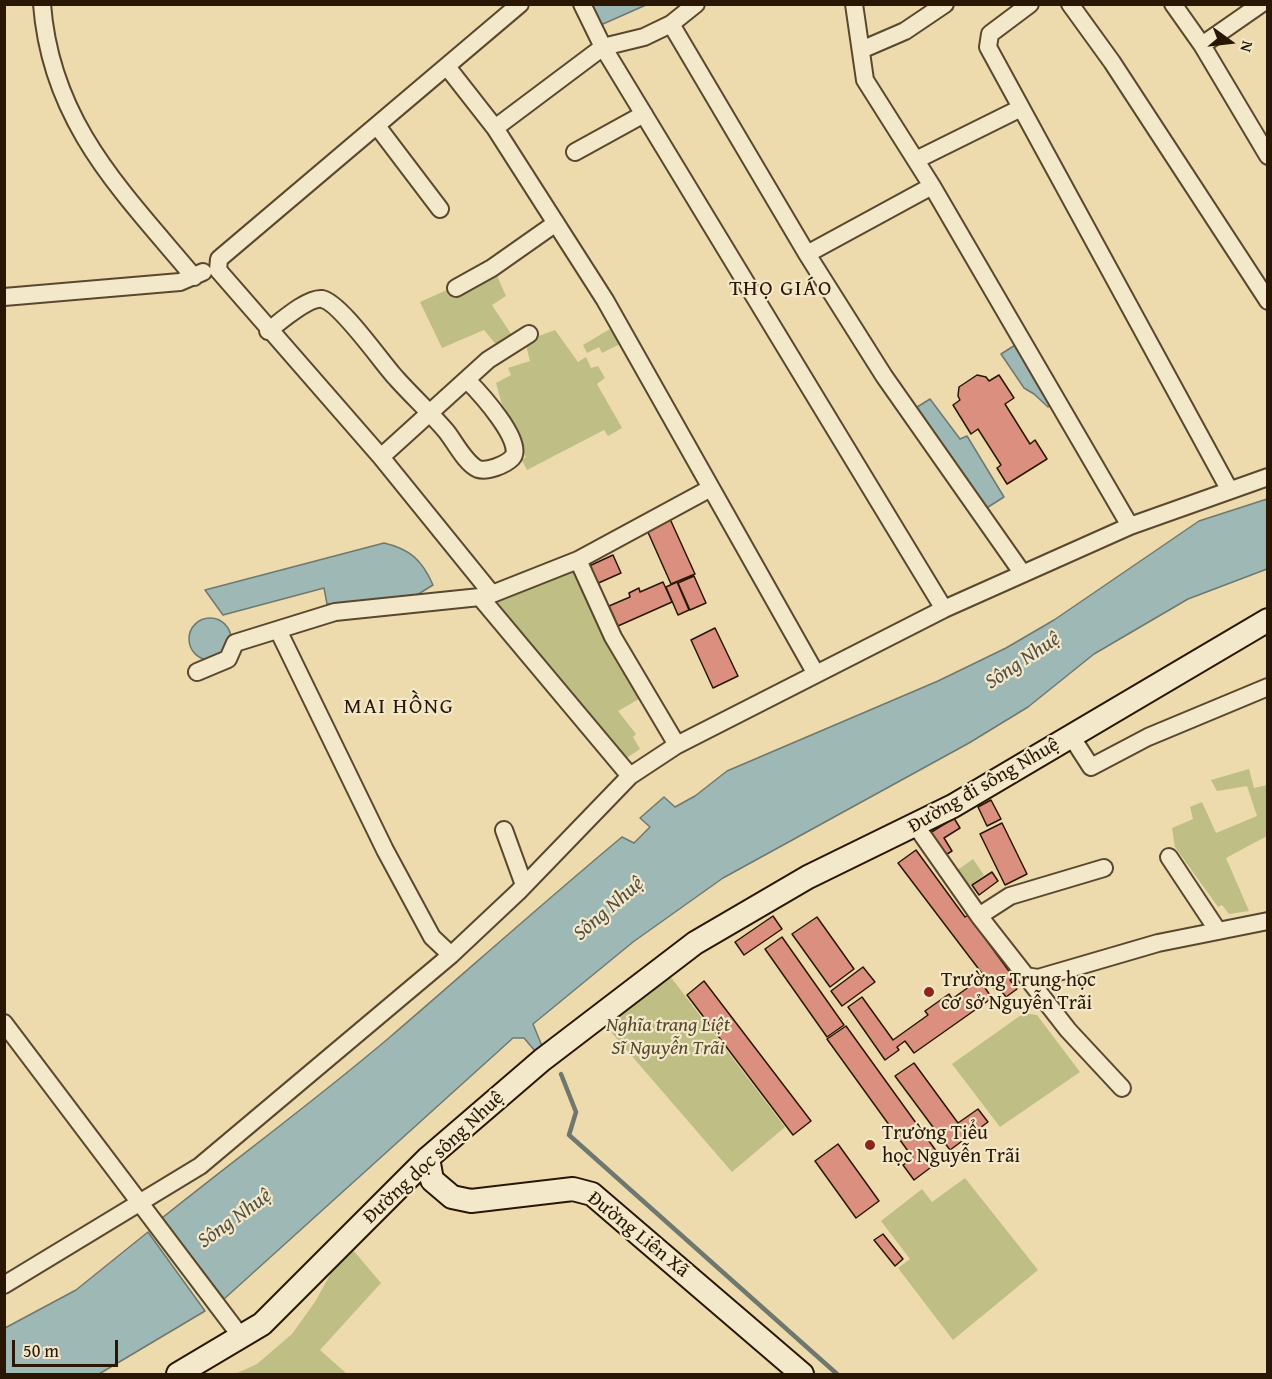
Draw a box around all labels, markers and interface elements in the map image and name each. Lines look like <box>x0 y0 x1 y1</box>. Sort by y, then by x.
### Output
north arrow <box>1200 12 1260 72</box>
text: N <box>1234 38 1260 55</box>
district label: THỌ GIÁO <box>729 276 833 302</box>
water label: Sông Nhuệ <box>981 627 1065 695</box>
district label: MAI HỒNG <box>344 694 454 720</box>
street label: Đường đi sông Nhuệ <box>904 733 1064 839</box>
water label: Sông Nhuệ <box>569 871 649 947</box>
place label: Trường Trung học cơ sở Nguyễn Trãi <box>941 969 1096 1016</box>
marker: Trường Trung học cơ sở Nguyễn Trãi <box>922 985 936 999</box>
park label: Nghĩa trang Liệt Sĩ Nguyễn Trãi <box>606 1014 730 1061</box>
street label: Đường dọc sông Nhuệ <box>359 1087 509 1229</box>
place label: Trường Tiểu học Nguyễn Trãi <box>882 1122 1020 1169</box>
marker: Trường Tiểu học Nguyễn Trãi <box>863 1138 877 1152</box>
water label: Sông Nhuệ <box>193 1184 277 1254</box>
street label: Đường Liên Xã <box>582 1187 694 1283</box>
scale bar <box>15 1328 122 1366</box>
text: 50 m <box>23 1337 59 1364</box>

